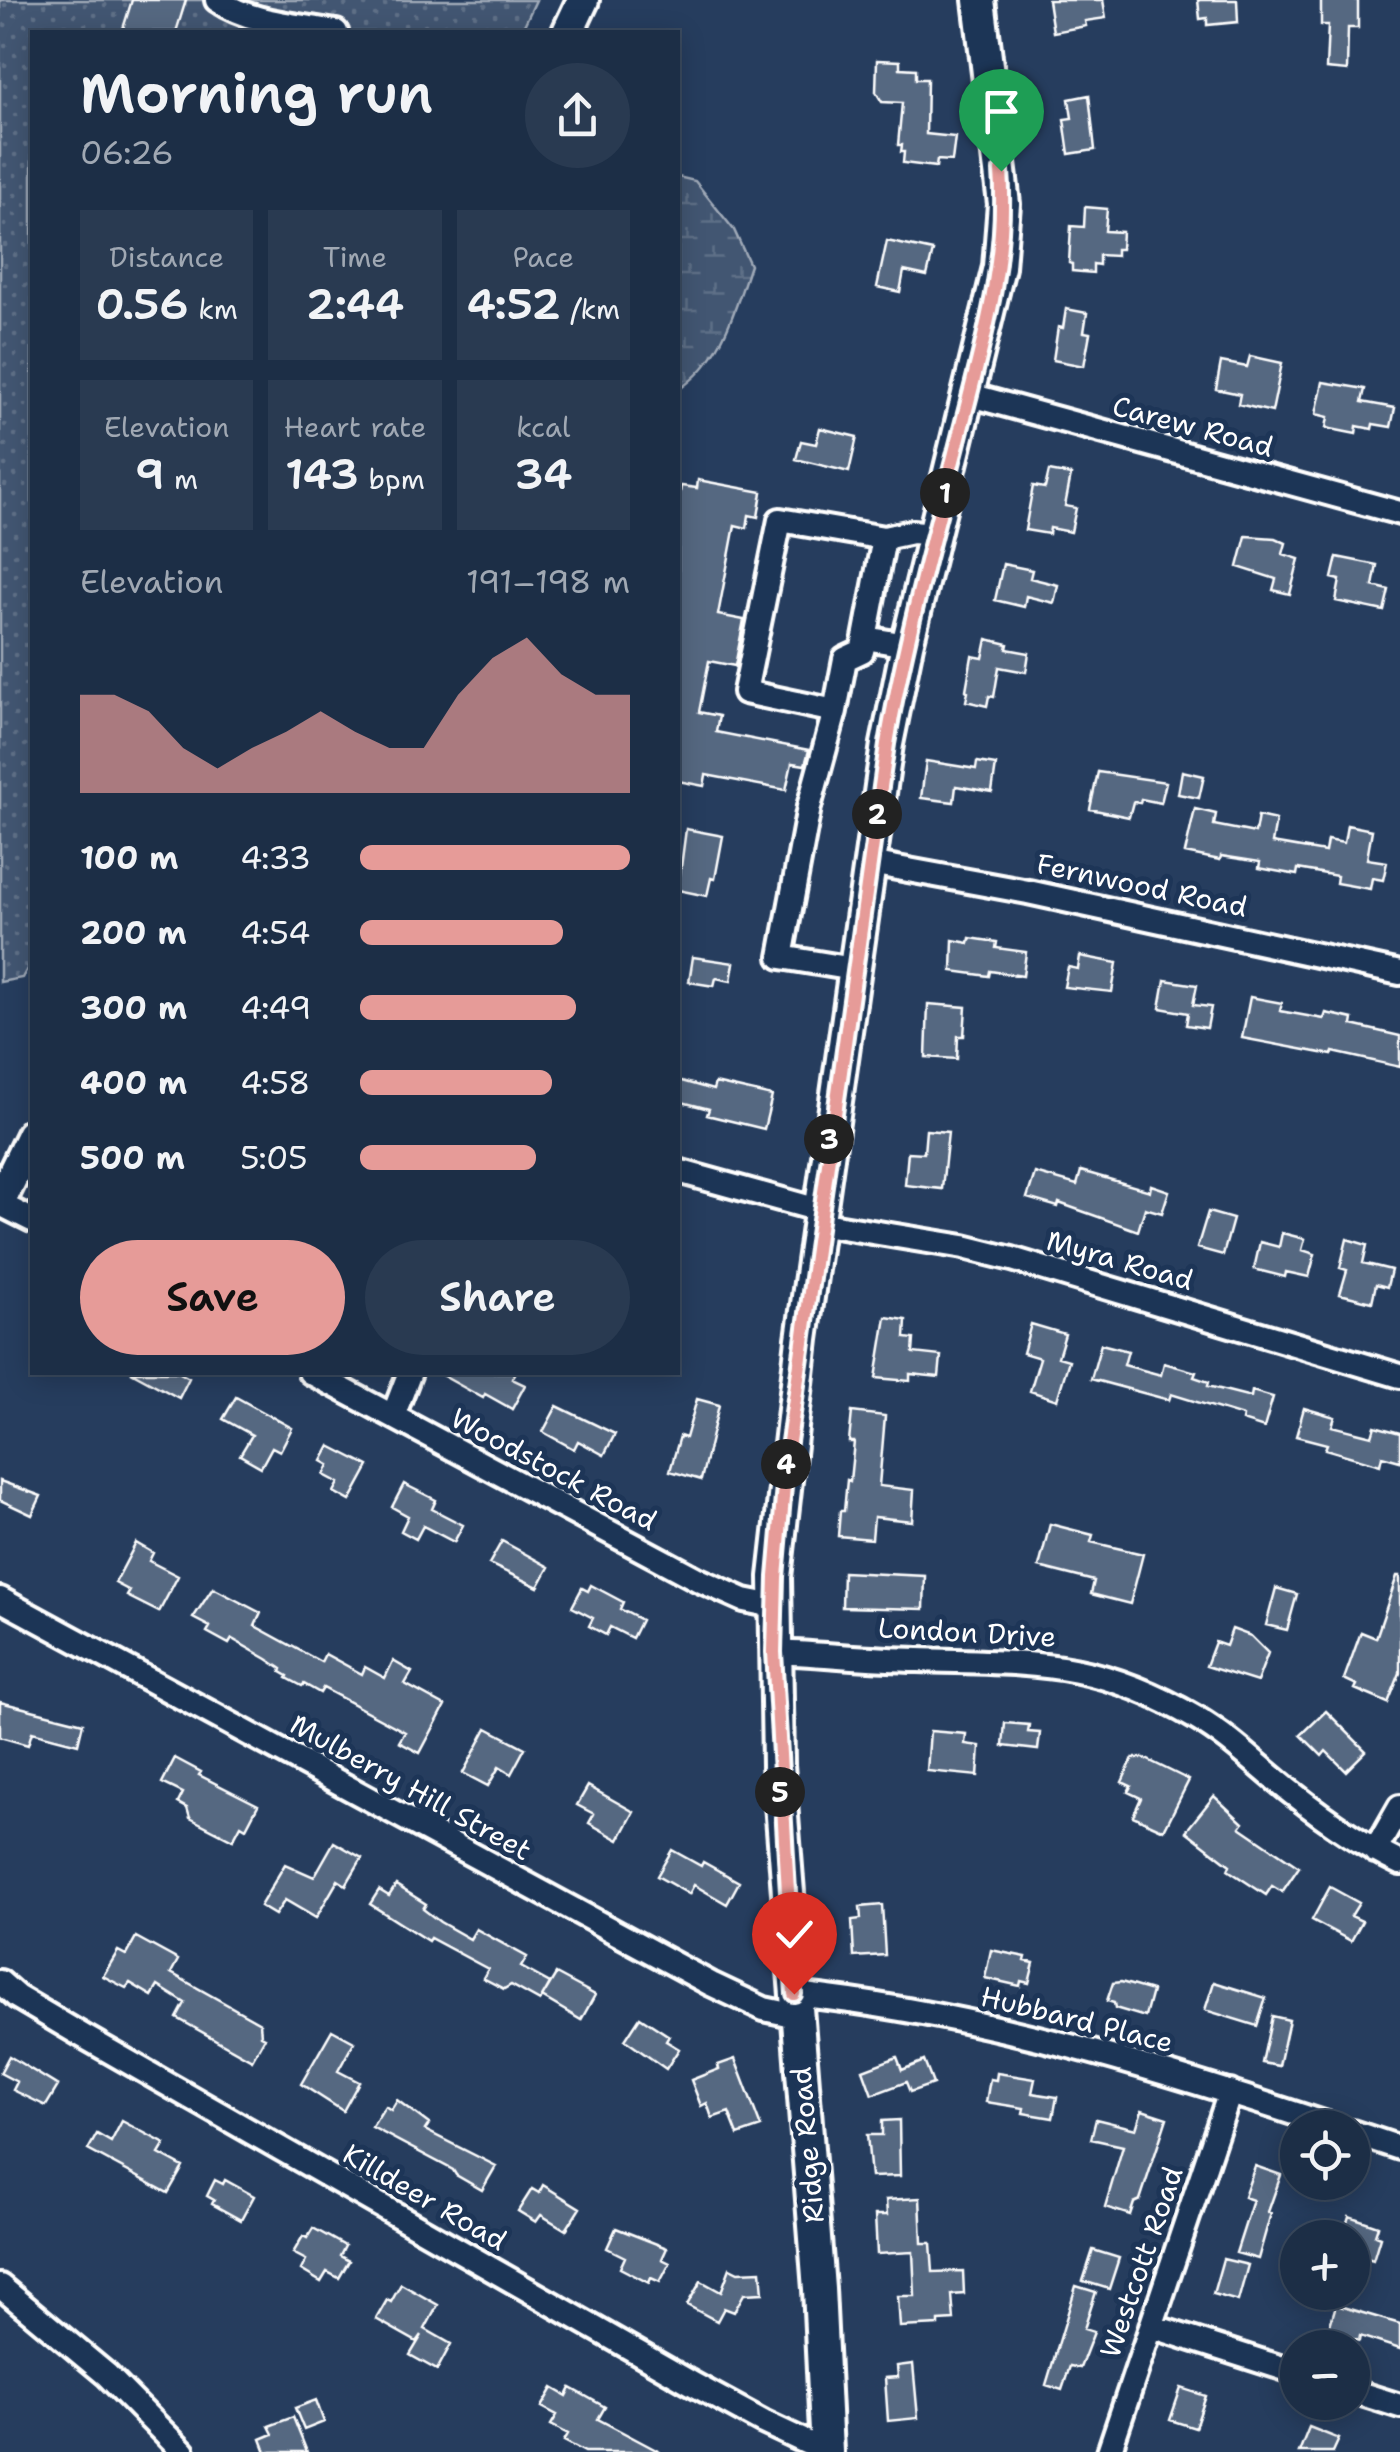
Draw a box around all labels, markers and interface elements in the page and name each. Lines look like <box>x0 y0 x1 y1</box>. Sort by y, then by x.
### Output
text: Morning run <box>80 56 433 130</box>
button: share <box>525 63 630 168</box>
pin <box>959 69 1044 172</box>
icon: arrive <box>974 84 1029 139</box>
text: 06:26 <box>80 131 174 174</box>
text: Distance <box>109 238 224 276</box>
text: Time <box>323 238 387 276</box>
text: Pace <box>513 238 574 276</box>
text: 0.56 <box>95 276 189 332</box>
text: 2:44 <box>306 276 404 332</box>
text: 4:52 <box>466 276 561 332</box>
text: km <box>189 290 238 328</box>
text: /km <box>561 290 620 328</box>
street label: Carew Road <box>1108 386 1278 466</box>
text: Elevation <box>104 408 229 446</box>
text: Heart rate <box>284 408 426 446</box>
text: kcal <box>516 408 571 446</box>
text: 9 <box>135 446 165 502</box>
text: 143 <box>285 446 359 502</box>
text: 34 <box>514 446 572 502</box>
text: m <box>165 460 198 498</box>
text: bpm <box>359 460 425 498</box>
pin: 1 <box>920 468 970 518</box>
text: 1 <box>939 474 951 512</box>
text: Elevation <box>80 560 223 603</box>
text: 191–198 m <box>466 560 630 603</box>
pin: 2 <box>852 789 902 839</box>
text: 2 <box>867 795 887 833</box>
text: 100 m <box>80 836 179 879</box>
text: 4:33 <box>240 836 311 879</box>
street label: Fernwood Road <box>1033 844 1251 926</box>
text: 200 m <box>80 911 187 954</box>
text: 4:54 <box>240 911 310 954</box>
text: 300 m <box>80 986 187 1029</box>
text: 4:49 <box>240 986 311 1029</box>
text: 400 m <box>80 1061 187 1104</box>
text: 4:58 <box>240 1061 310 1104</box>
pin: 3 <box>804 1114 854 1164</box>
text: 3 <box>819 1120 839 1158</box>
text: 500 m <box>80 1136 185 1179</box>
text: 5:05 <box>240 1136 308 1179</box>
street label: Myra Road <box>1042 1221 1198 1299</box>
button: Save <box>80 1240 345 1355</box>
button: Share <box>365 1240 630 1355</box>
street label: Woodstock Road <box>444 1399 664 1539</box>
pin: 4 <box>761 1439 811 1489</box>
text: 4 <box>776 1445 796 1483</box>
street label: London Drive <box>877 1608 1057 1656</box>
street label: Mulberry Hill Street <box>284 1705 538 1869</box>
pin: 5 <box>755 1767 805 1817</box>
text: 5 <box>771 1773 789 1811</box>
pin <box>752 1892 837 1995</box>
icon: check <box>767 1907 822 1962</box>
street label: Hubbard Place <box>977 1977 1177 2061</box>
street label: Ridge Road <box>781 2065 833 2225</box>
map controls <box>1280 2110 1370 2420</box>
button: locate <box>1280 2110 1370 2200</box>
street label: Killdeer Road <box>336 2135 514 2259</box>
street label: Westcott Road <box>1090 2161 1192 2363</box>
button: + <box>1280 2220 1370 2310</box>
button: − <box>1280 2330 1370 2420</box>

